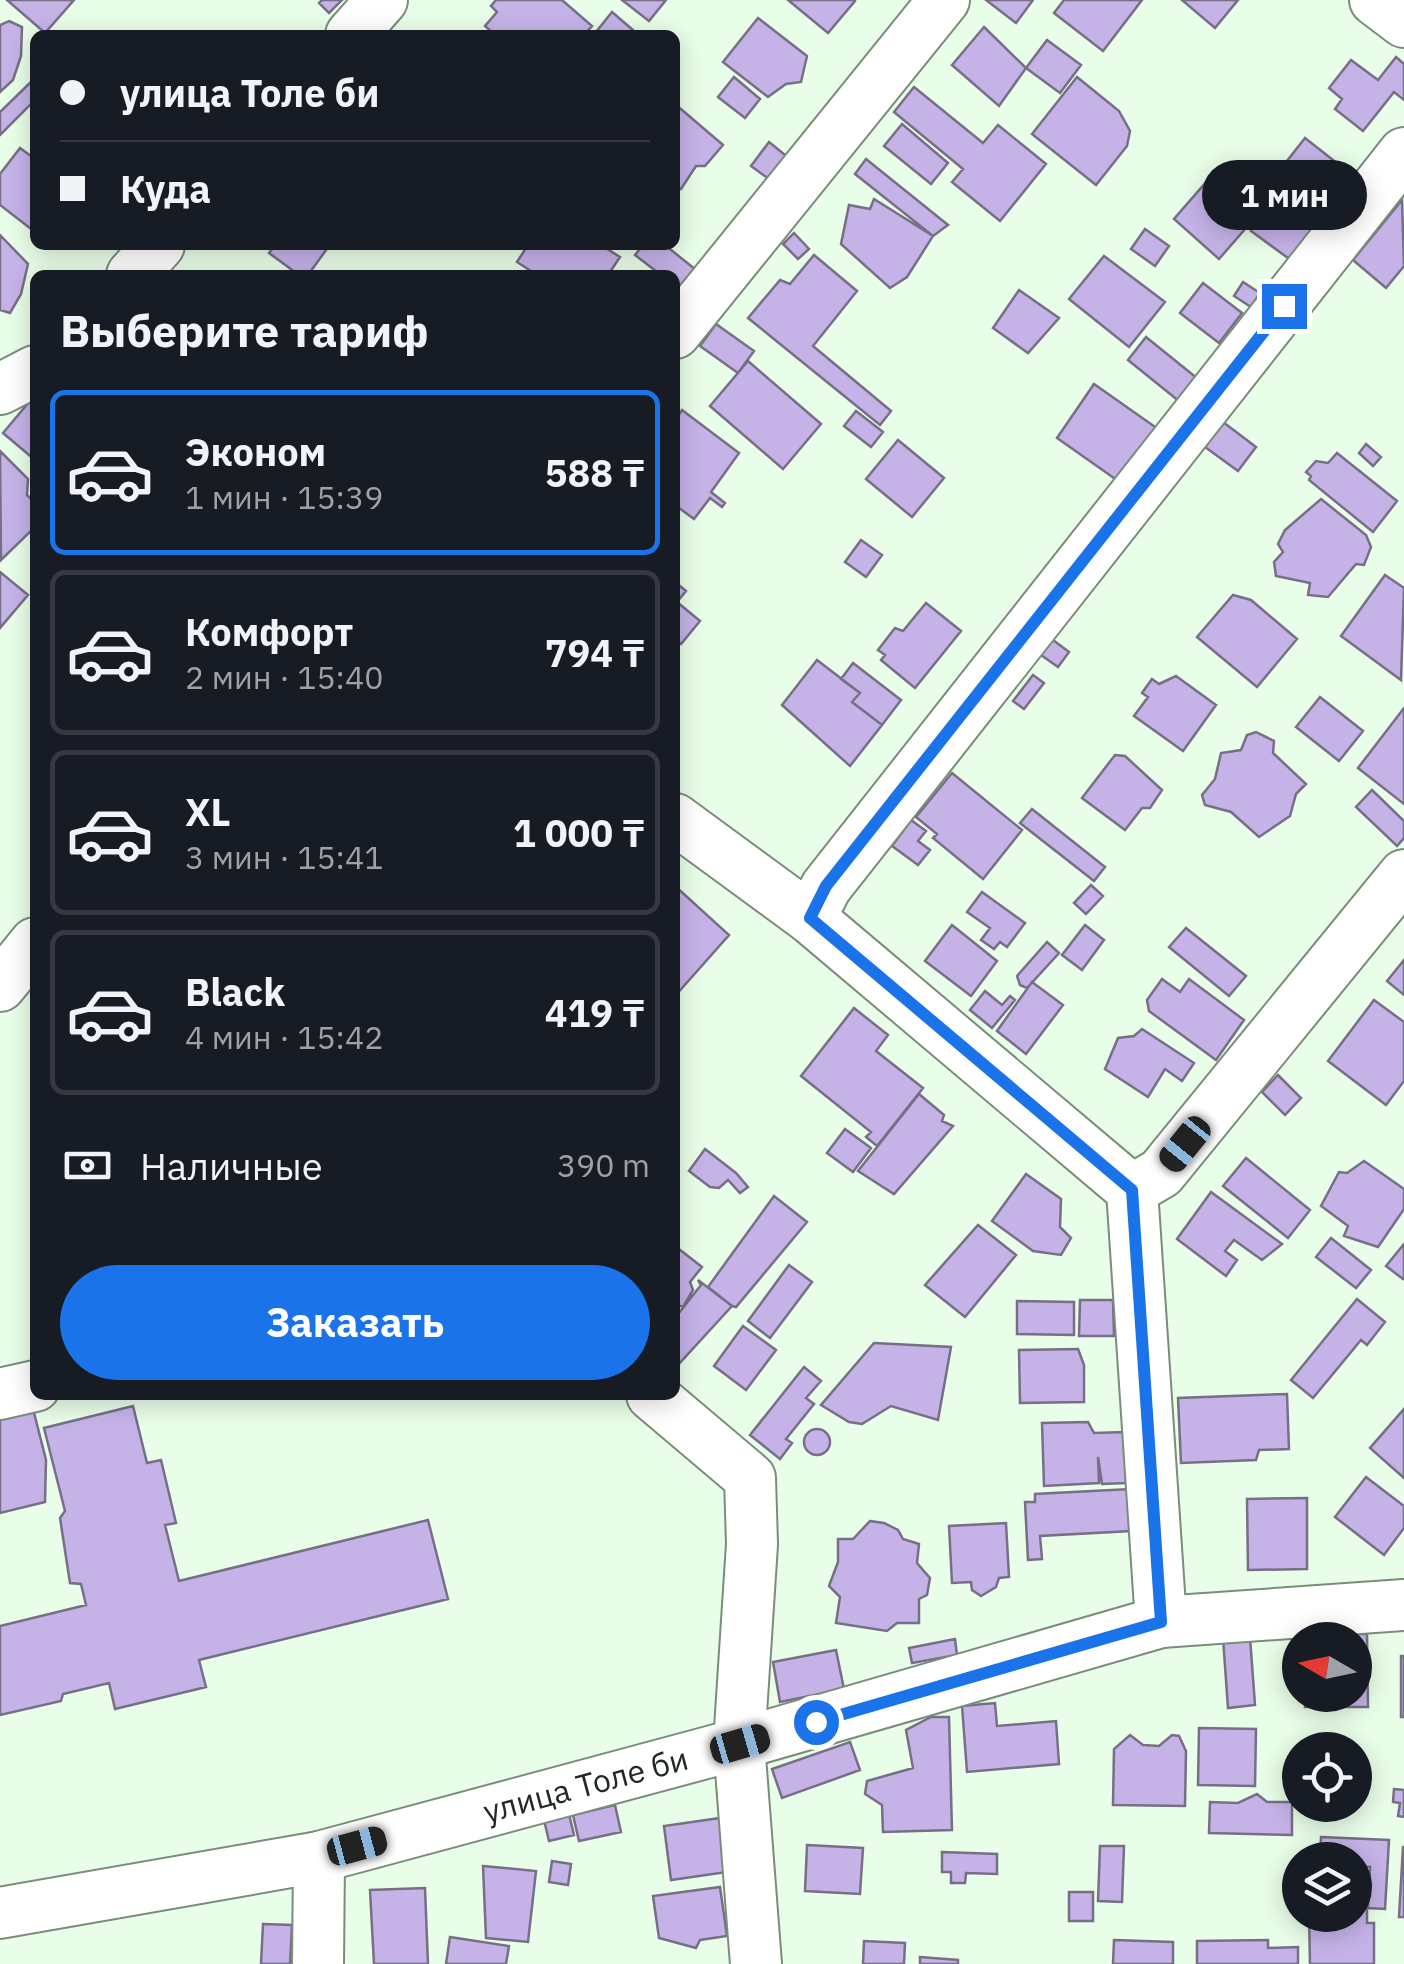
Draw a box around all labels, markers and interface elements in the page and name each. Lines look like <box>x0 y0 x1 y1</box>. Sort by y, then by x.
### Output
text: улица Толе би <box>120 68 379 117</box>
callout: 1 мин <box>1202 161 1366 231</box>
text: Куда <box>120 164 211 213</box>
text: 1 мин <box>1240 174 1329 216</box>
route end <box>1262 284 1307 329</box>
text: Выберите тариф <box>60 301 429 359</box>
text: Эконом <box>185 427 326 476</box>
icon: car <box>65 428 155 518</box>
text: 588 ₸ <box>545 448 645 497</box>
text: 1 мин · 15:39 <box>185 476 383 518</box>
text: Комфорт <box>185 607 353 656</box>
icon: car <box>65 608 155 698</box>
text: 794 ₸ <box>545 628 645 677</box>
text: 2 мин · 15:40 <box>185 656 383 698</box>
text: XL <box>185 787 231 836</box>
icon: car <box>65 788 155 878</box>
text: 1 000 ₸ <box>513 808 645 857</box>
text: 3 мин · 15:41 <box>185 836 383 878</box>
text: Black <box>185 967 285 1016</box>
icon: car <box>65 968 155 1058</box>
text: 419 ₸ <box>545 988 645 1037</box>
text: 4 мин · 15:42 <box>185 1016 383 1058</box>
car <box>1154 1111 1216 1177</box>
icon: cash <box>60 1138 115 1193</box>
text: Наличные <box>140 1141 323 1190</box>
text: 390 m <box>557 1144 650 1186</box>
button: Заказать <box>60 1265 650 1380</box>
north arrow <box>1282 1622 1372 1712</box>
map controls <box>1282 1622 1372 1932</box>
route start <box>794 1700 839 1745</box>
car <box>707 1721 773 1767</box>
button: locate <box>1282 1732 1372 1822</box>
street label: улица Толе би <box>478 1737 692 1832</box>
car <box>324 1824 390 1868</box>
button: layers <box>1282 1842 1372 1932</box>

